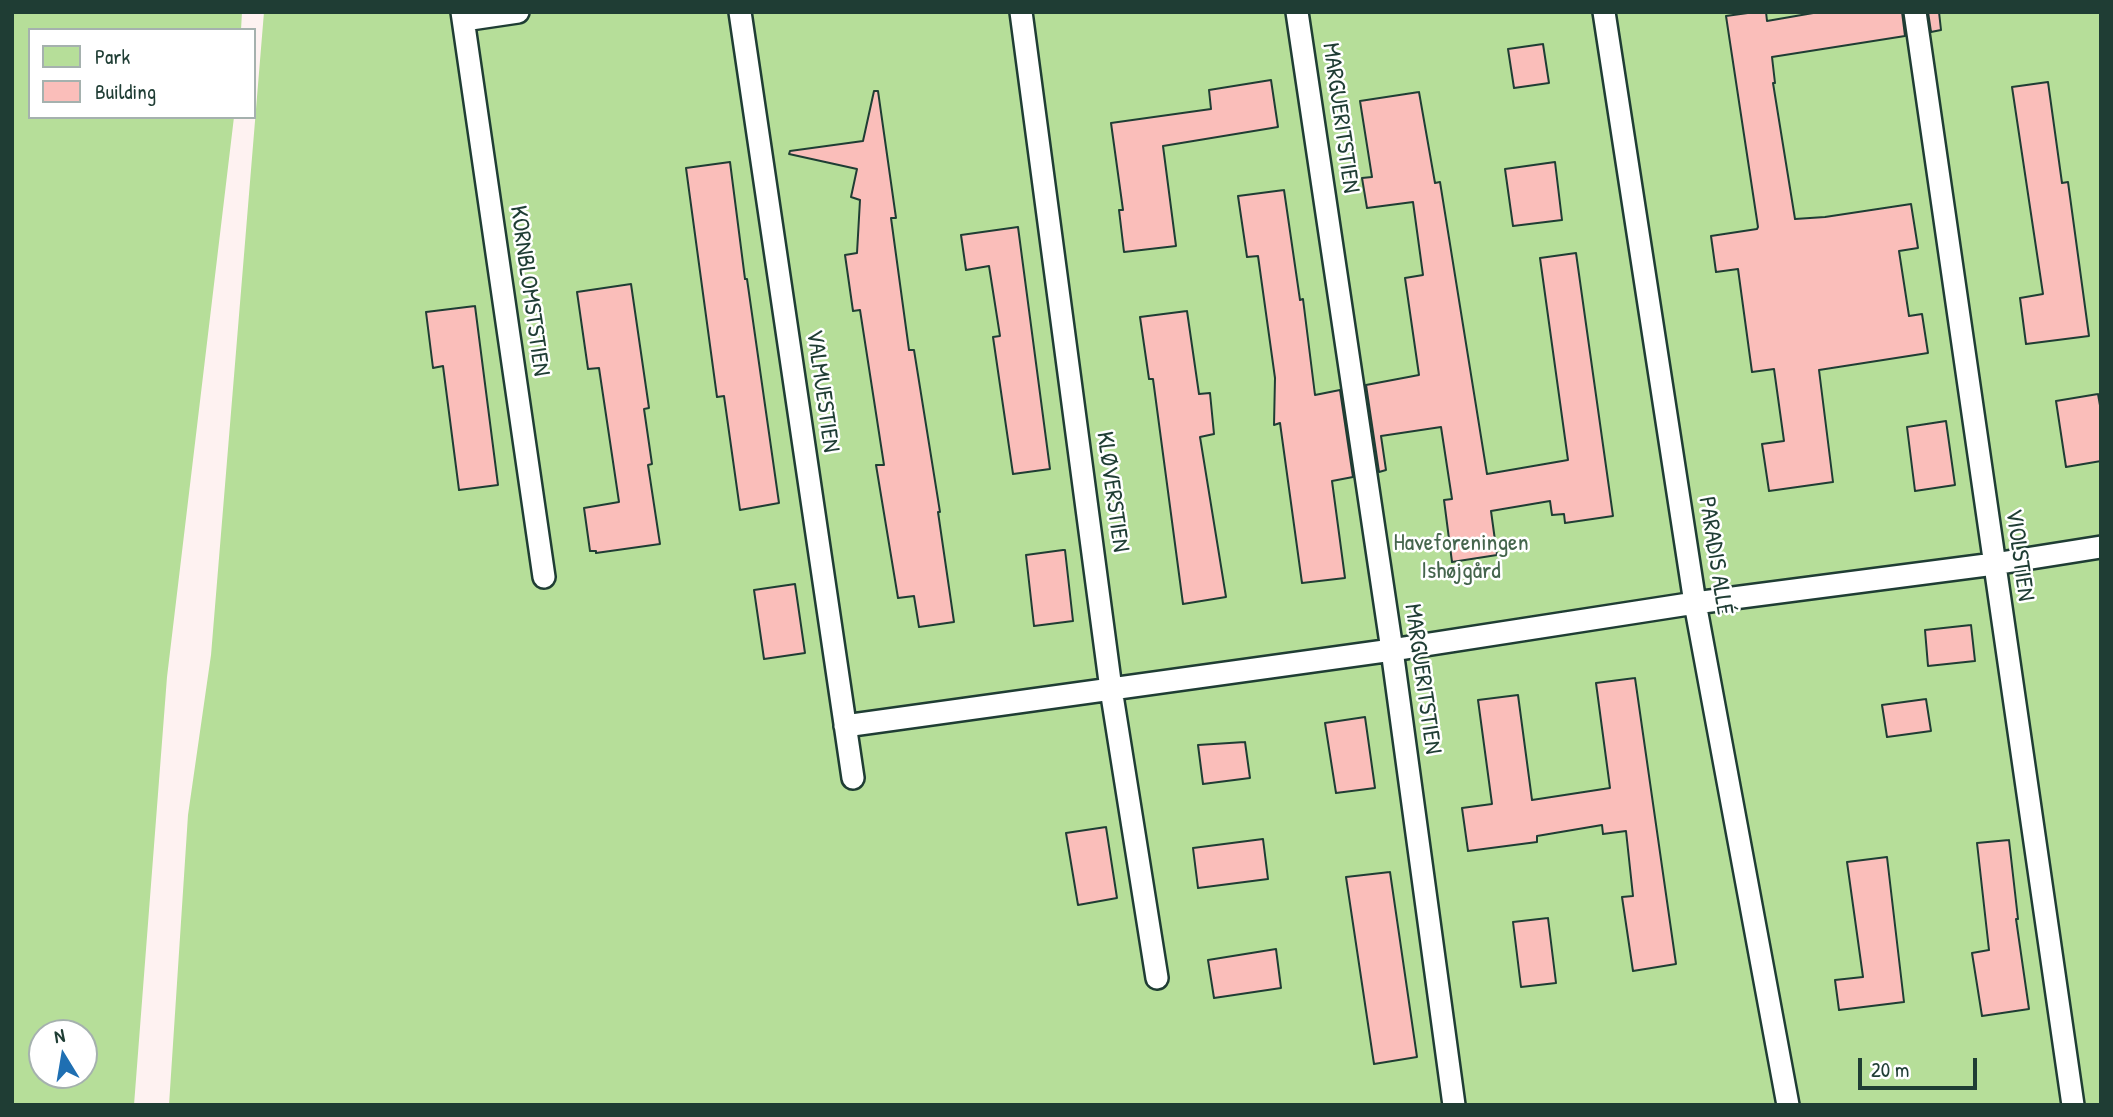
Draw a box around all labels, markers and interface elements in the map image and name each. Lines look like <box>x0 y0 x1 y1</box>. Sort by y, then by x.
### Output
legend <box>28 28 256 119</box>
street label: MARGUERITSTIEN <box>1315 41 1365 195</box>
text: Park <box>95 42 130 71</box>
text: Building <box>95 77 156 106</box>
street label: KORNBLOMSTSTIEN <box>503 204 555 378</box>
street label: VALMUESTIEN <box>799 328 845 454</box>
street label: KLØVERSTIEN <box>1089 430 1135 554</box>
street label: PARADIS ALLÉ <box>1691 495 1739 617</box>
street label: VIOLSTIEN <box>1998 507 2040 603</box>
park label: Haveforeningen Ishøjgård <box>1393 530 1529 586</box>
street label: MARGUERITSTIEN <box>1397 602 1447 756</box>
north arrow <box>28 1019 98 1089</box>
text: N <box>52 1022 67 1049</box>
scale bar <box>1861 1044 1980 1088</box>
text: 20 m <box>1871 1055 1909 1084</box>

